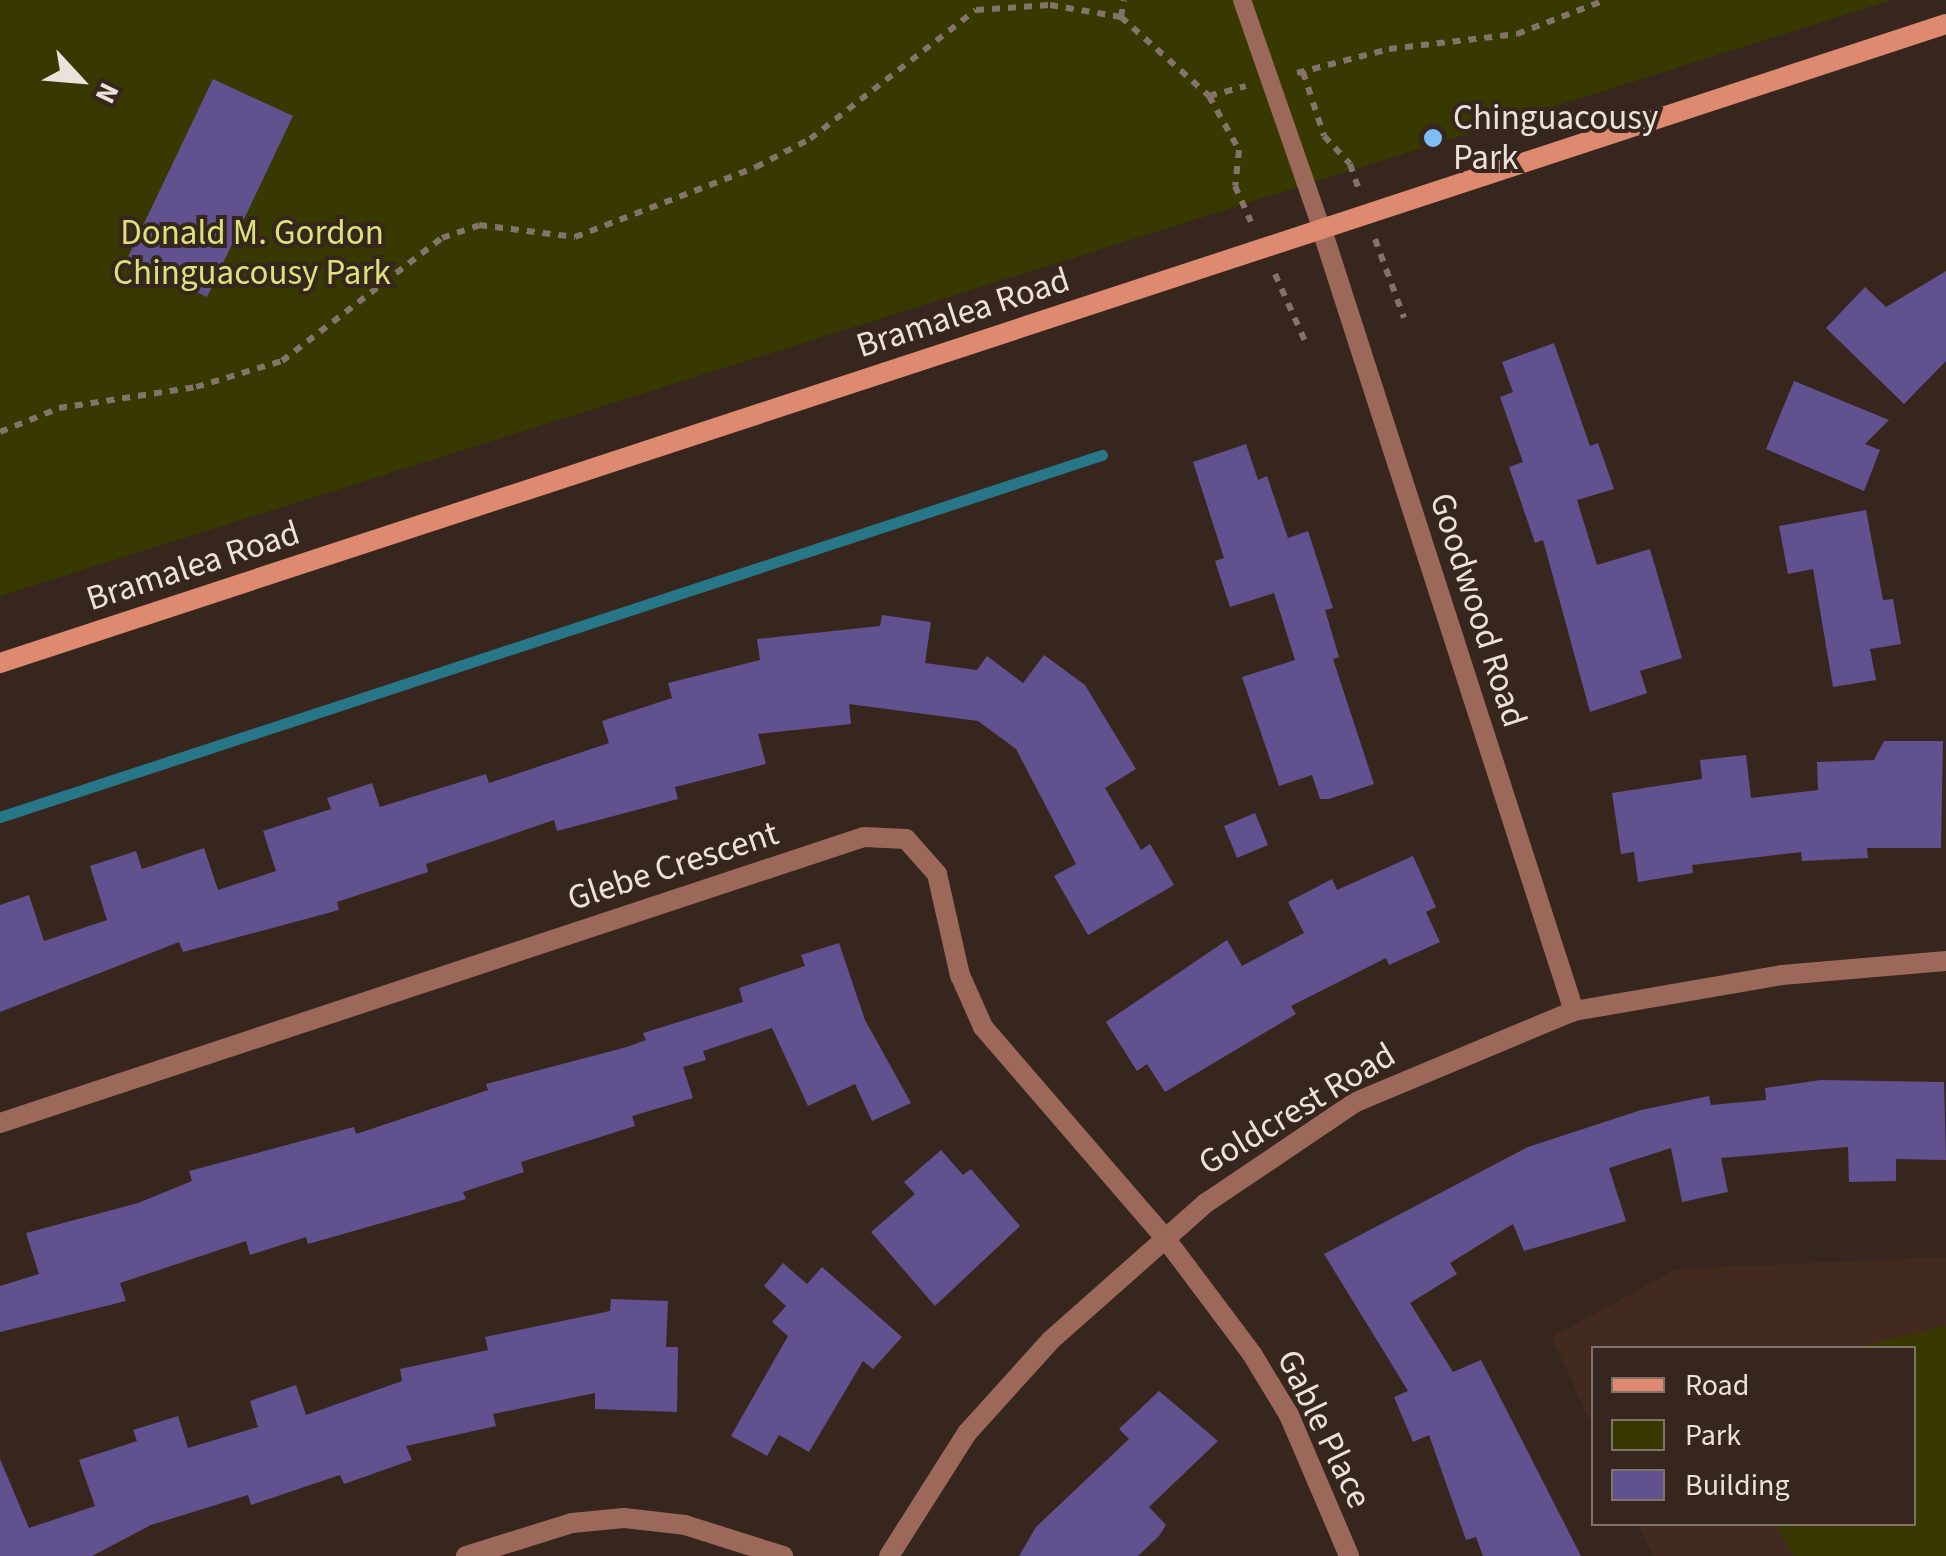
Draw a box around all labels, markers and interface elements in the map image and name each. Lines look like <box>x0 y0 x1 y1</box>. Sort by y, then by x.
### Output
north arrow <box>30 30 130 130</box>
text: N <box>85 76 129 110</box>
place label: Chinguacousy Park <box>1453 97 1658 179</box>
marker: Chinguacousy Park <box>1422 127 1444 149</box>
park label: Donald M. Gordon Chinguacousy Park <box>113 212 391 294</box>
street label: Bramalea Road <box>851 259 1075 367</box>
street label: Goodwood Road <box>1420 488 1536 732</box>
street label: Bramalea Road <box>81 512 305 620</box>
street label: Glebe Crescent <box>562 812 784 920</box>
street label: Goldcrest Road <box>1191 1034 1403 1184</box>
street label: Gable Place <box>1268 1343 1380 1515</box>
legend <box>1591 1346 1916 1526</box>
text: Road <box>1685 1364 1749 1407</box>
text: Park <box>1685 1414 1741 1457</box>
text: Building <box>1685 1464 1790 1507</box>

